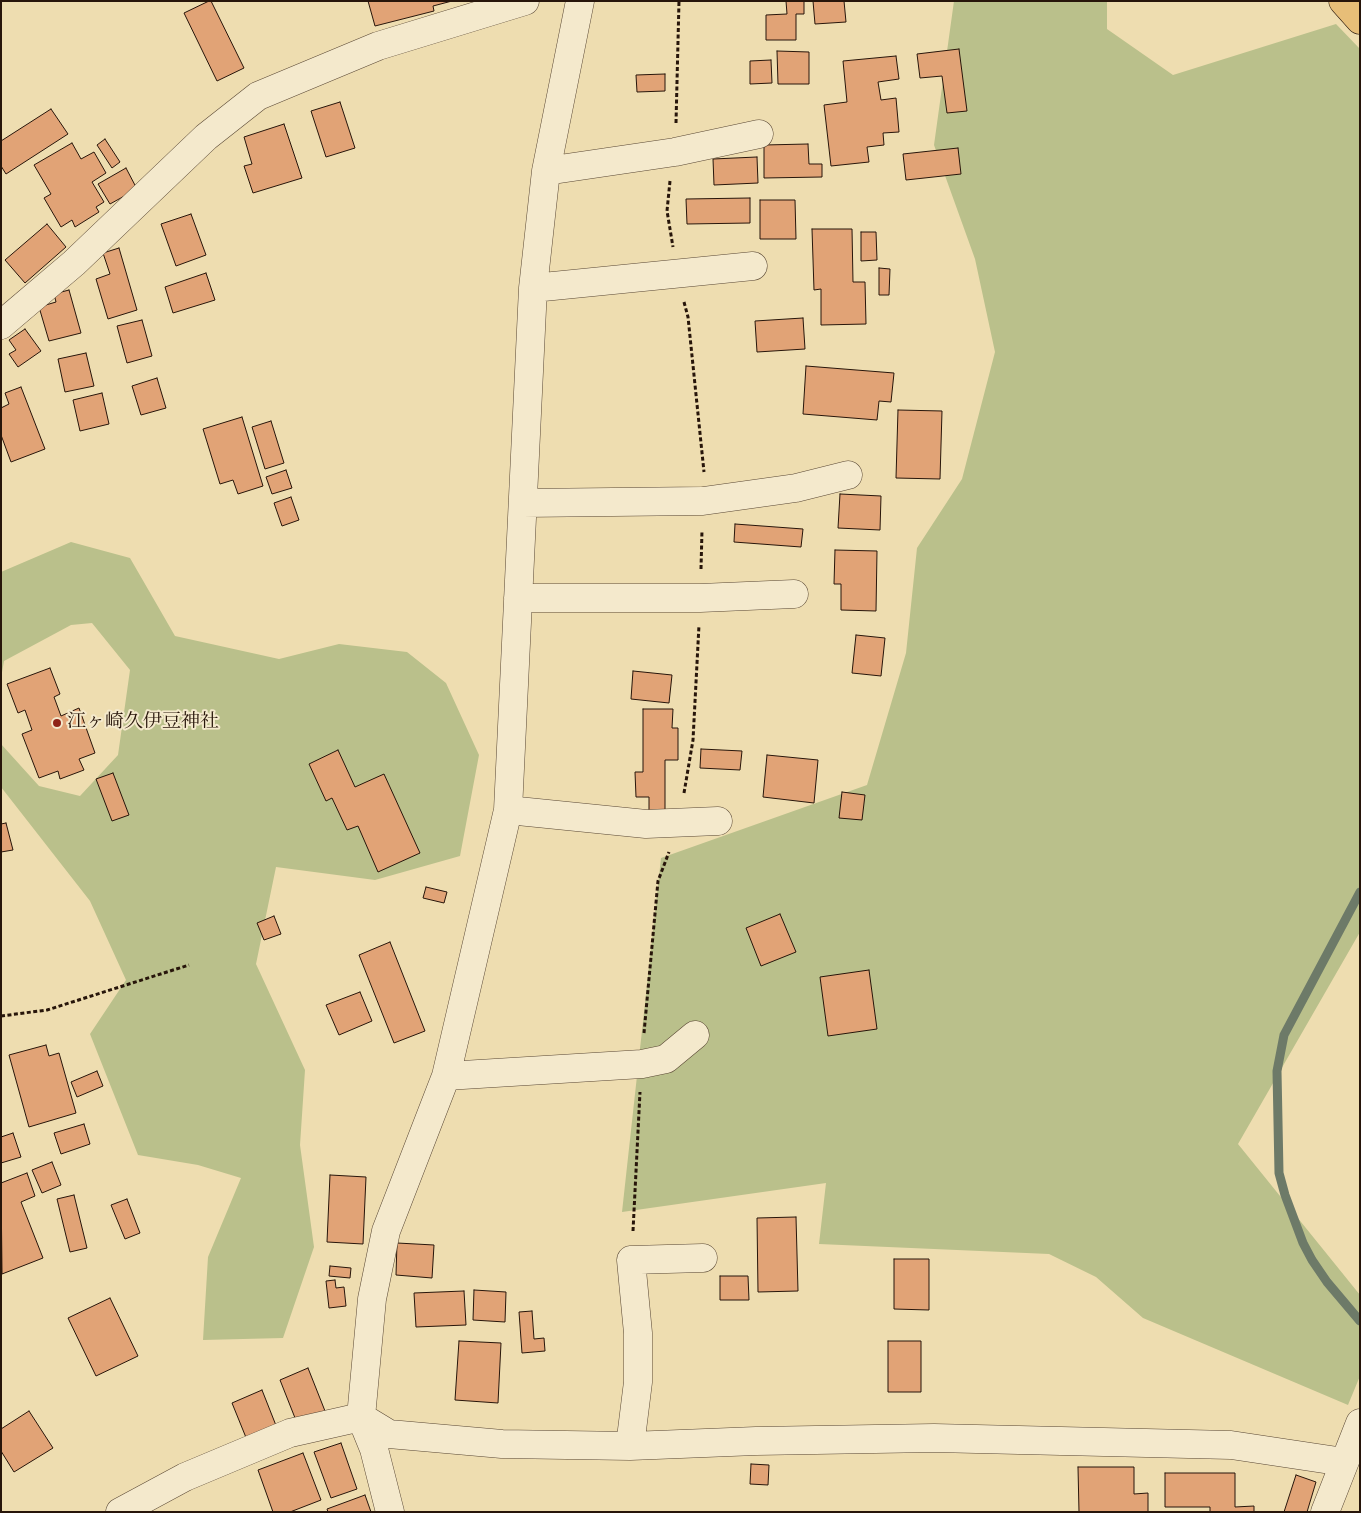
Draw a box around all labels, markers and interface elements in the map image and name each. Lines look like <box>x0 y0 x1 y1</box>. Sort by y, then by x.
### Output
place label: 江ヶ崎久伊豆神社 <box>67 712 219 734</box>
marker: 江ヶ崎久伊豆神社 <box>51 717 63 729</box>

